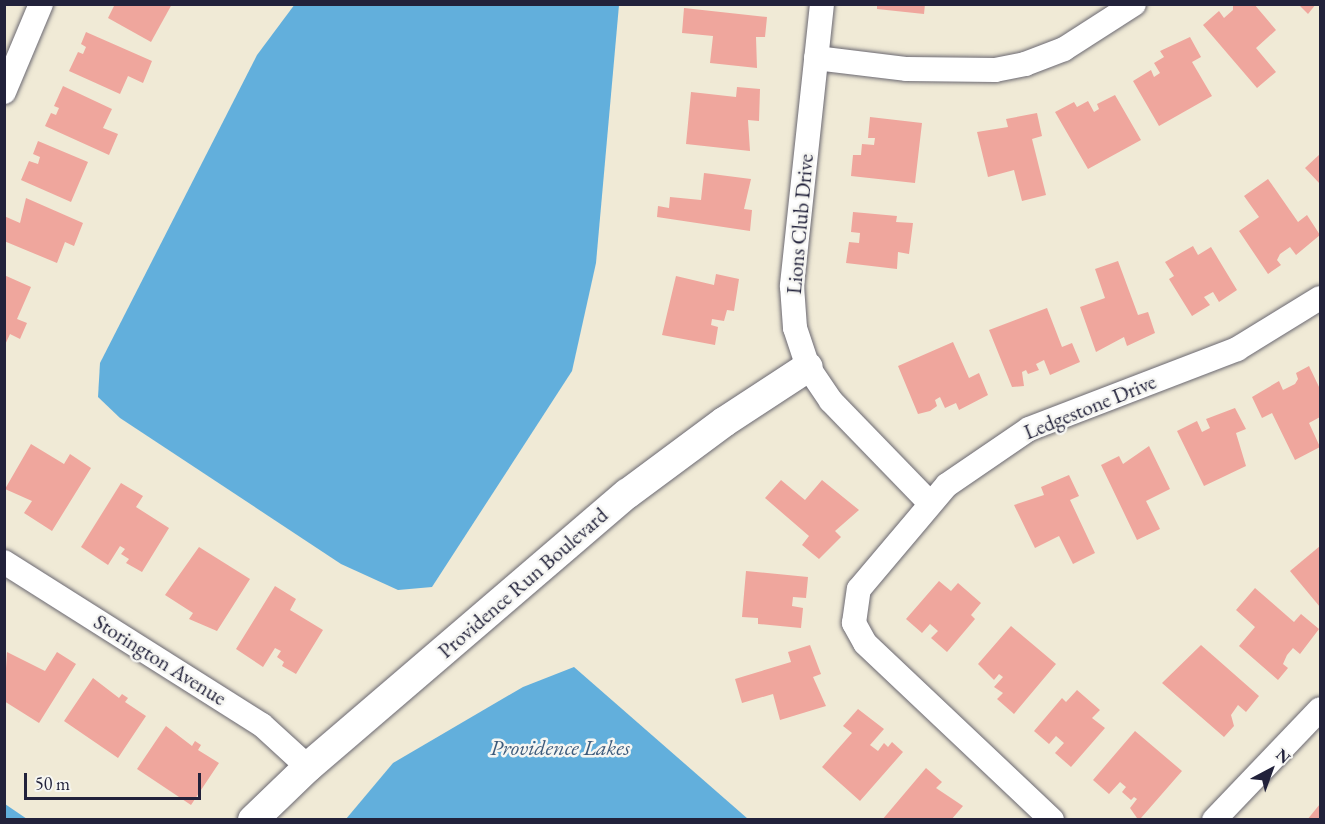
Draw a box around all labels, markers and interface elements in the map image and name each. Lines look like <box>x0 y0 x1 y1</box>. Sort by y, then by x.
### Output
street label: Lions Club Drive <box>781 153 819 295</box>
street label: Ledgestone Drive <box>1020 369 1160 445</box>
street label: Providence Run Boulevard <box>433 502 613 664</box>
street label: Storington Avenue <box>89 609 231 711</box>
water label: Providence Lakes <box>490 735 630 761</box>
north arrow <box>1241 740 1301 800</box>
text: N <box>1271 744 1295 768</box>
scale bar <box>27 761 204 799</box>
text: 50 m <box>35 772 70 795</box>

